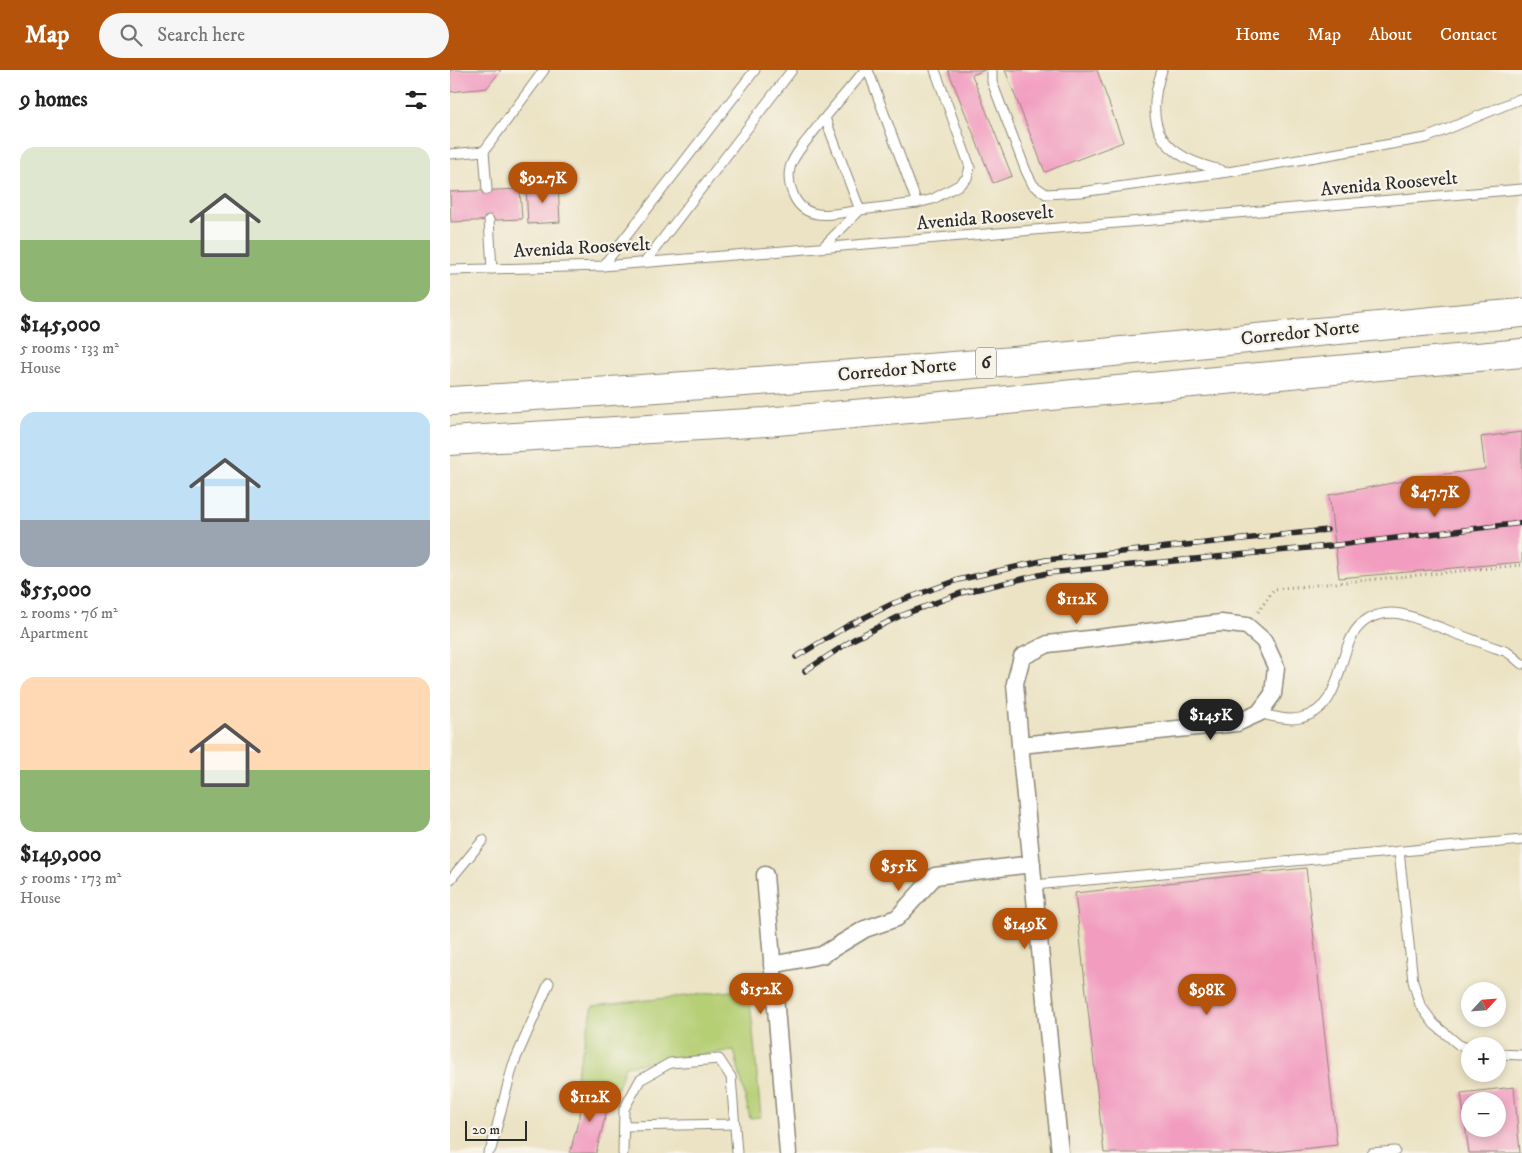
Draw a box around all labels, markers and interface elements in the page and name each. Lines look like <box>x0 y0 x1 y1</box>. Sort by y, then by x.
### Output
search box <box>99 13 449 58</box>
text: Map <box>25 20 69 50</box>
icon: search <box>117 21 145 49</box>
text: Search here <box>157 24 245 47</box>
text: Home <box>1235 24 1280 46</box>
text: Map <box>1308 24 1341 46</box>
text: About <box>1369 24 1412 46</box>
text: Contact <box>1440 24 1497 46</box>
icon: filters <box>402 86 430 114</box>
text: 9 homes <box>20 87 88 113</box>
pin: $92.7K <box>502 162 584 204</box>
street label: Avenida Roosevelt <box>1320 167 1458 201</box>
text: $92.7K <box>519 168 567 188</box>
icon: home <box>180 180 270 270</box>
street label: Avenida Roosevelt <box>916 201 1054 235</box>
street label: Avenida Roosevelt <box>513 233 651 263</box>
text: $145,000 <box>20 312 100 338</box>
street label: Corredor Norte <box>1240 315 1361 351</box>
text: 5 rooms · 133 m² <box>20 338 119 358</box>
road number: 6 <box>976 348 996 378</box>
street label: Corredor Norte <box>837 353 957 387</box>
text: House <box>20 358 61 378</box>
icon: home <box>180 445 270 535</box>
pin: $47.7K <box>1394 476 1476 518</box>
text: $47.7K <box>1411 482 1459 502</box>
text: $55,000 <box>20 577 91 603</box>
pin: $112K <box>1042 582 1112 625</box>
text: $112K <box>1057 589 1097 609</box>
text: 2 rooms · 76 m² <box>20 603 118 623</box>
text: Apartment <box>20 623 88 643</box>
pin: $145K <box>1176 698 1246 741</box>
text: $145K <box>1190 705 1232 725</box>
icon: home <box>180 710 270 800</box>
text: $149,000 <box>20 842 101 868</box>
pin: $55K <box>869 850 929 892</box>
text: $55K <box>881 856 917 876</box>
text: 5 rooms · 173 m² <box>20 868 121 888</box>
text: House <box>20 888 61 908</box>
pin: $149K <box>990 908 1060 950</box>
text: $149K <box>1003 914 1047 934</box>
pin: $152K <box>726 972 796 1015</box>
pin: $98K <box>1177 974 1237 1016</box>
text: $152K <box>740 979 782 999</box>
text: $98K <box>1189 980 1225 1000</box>
north arrow <box>1461 982 1506 1028</box>
map controls <box>1461 982 1506 1137</box>
button: + <box>1461 1037 1506 1082</box>
pin: $112K <box>555 1080 625 1123</box>
text: $112K <box>570 1087 610 1107</box>
button: − <box>1461 1092 1506 1137</box>
scale bar <box>465 1118 528 1141</box>
text: 20 m <box>472 1121 500 1139</box>

